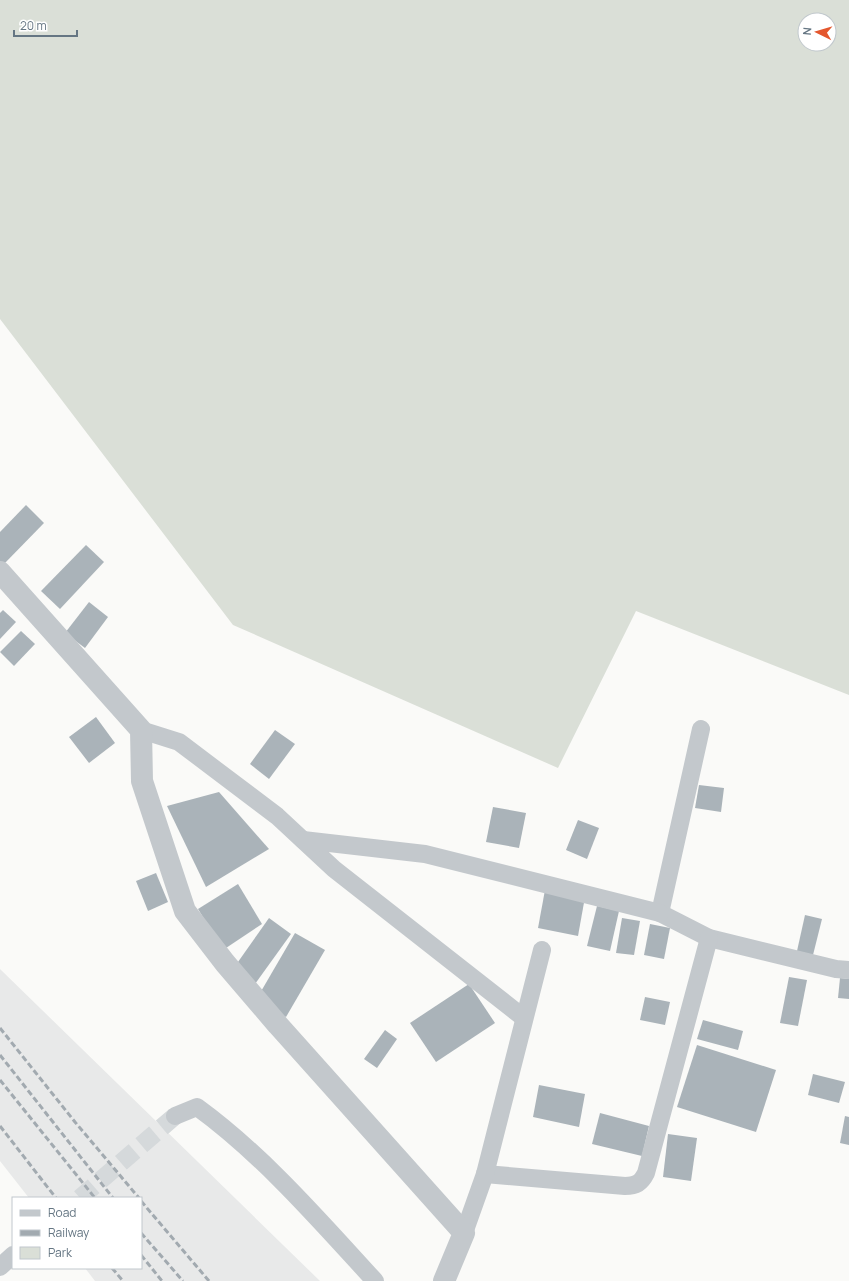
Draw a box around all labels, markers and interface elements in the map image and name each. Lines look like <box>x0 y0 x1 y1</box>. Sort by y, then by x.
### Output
scale bar <box>14 12 77 38</box>
north arrow <box>797 12 837 52</box>
text: 20 m <box>20 17 47 34</box>
text: N <box>799 26 814 36</box>
legend <box>12 1197 142 1269</box>
text: Road <box>48 1204 76 1221</box>
text: Railway <box>48 1224 90 1241</box>
text: Park <box>48 1244 73 1261</box>

